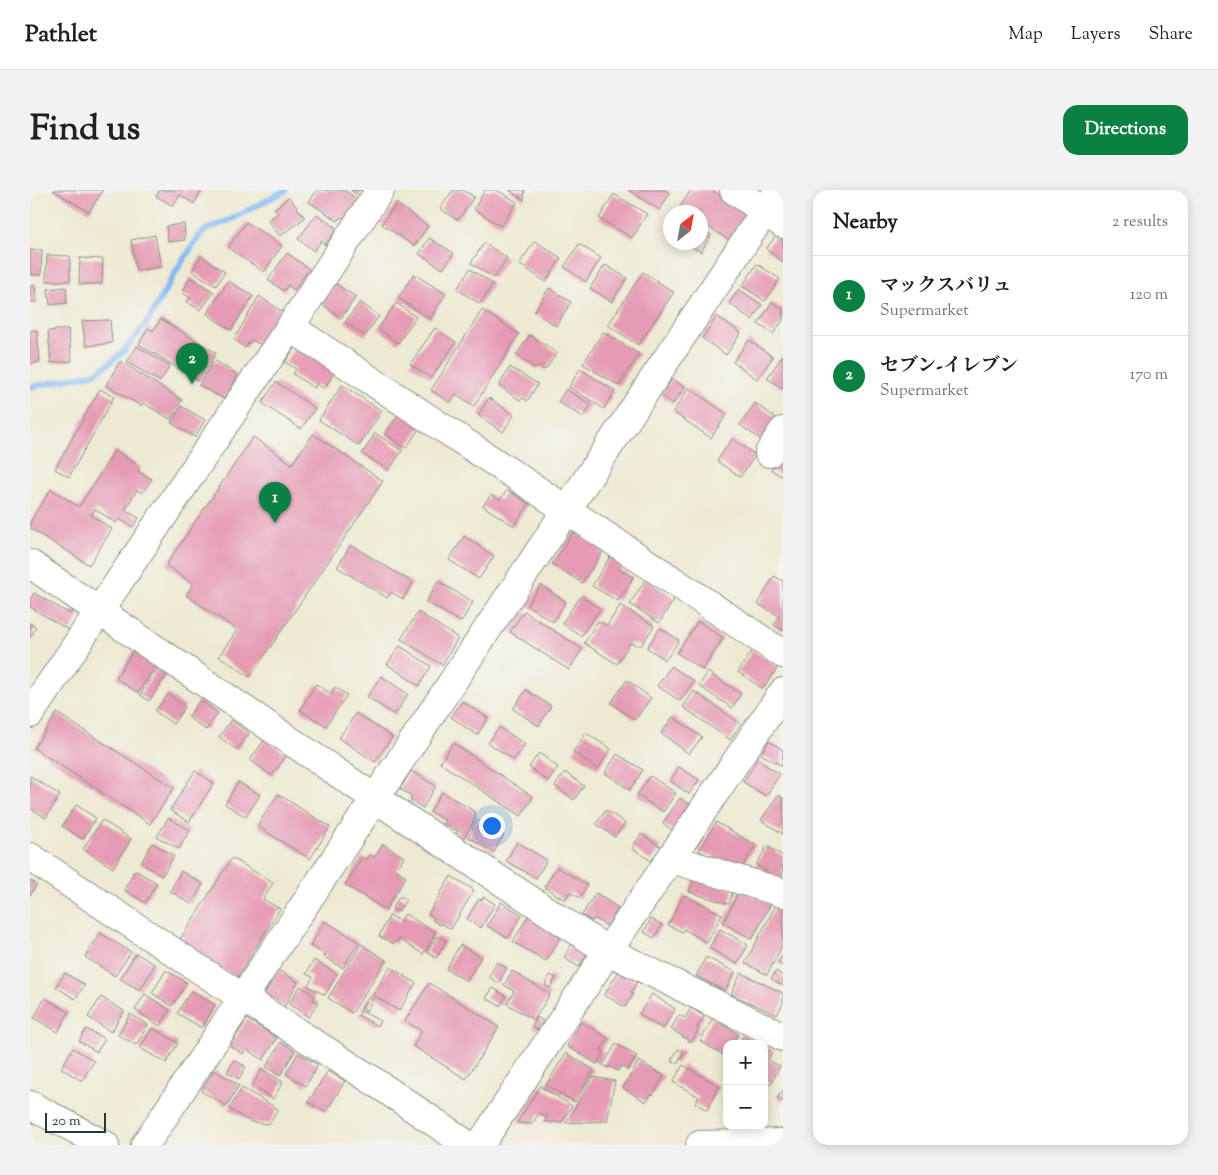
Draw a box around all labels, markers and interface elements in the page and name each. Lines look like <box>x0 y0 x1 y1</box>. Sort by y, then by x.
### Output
text: Pathlet <box>25 18 97 52</box>
text: Map <box>1008 22 1043 48</box>
text: Layers <box>1071 22 1121 48</box>
text: Share <box>1149 22 1193 48</box>
text: Find us <box>30 105 140 156</box>
button: Directions <box>1063 105 1188 155</box>
north arrow <box>663 205 708 250</box>
text: Nearby <box>833 208 898 238</box>
text: 2 results <box>1112 211 1168 234</box>
text: マックスバリュ <box>880 273 1011 300</box>
text: 1 <box>846 284 852 307</box>
text: 120 m <box>1130 284 1168 307</box>
text: Supermarket <box>880 300 969 323</box>
pin: 2 <box>176 343 208 384</box>
text: セブン-イレブン <box>880 353 1018 380</box>
text: 2 <box>845 364 853 387</box>
text: 170 m <box>1130 364 1168 387</box>
text: Supermarket <box>880 380 969 403</box>
pin: 1 <box>259 482 291 523</box>
your location <box>479 813 505 839</box>
map controls <box>723 1040 768 1130</box>
button: + <box>723 1040 768 1085</box>
button: − <box>723 1085 768 1130</box>
scale bar <box>45 1110 106 1133</box>
text: 20 m <box>52 1112 81 1132</box>

